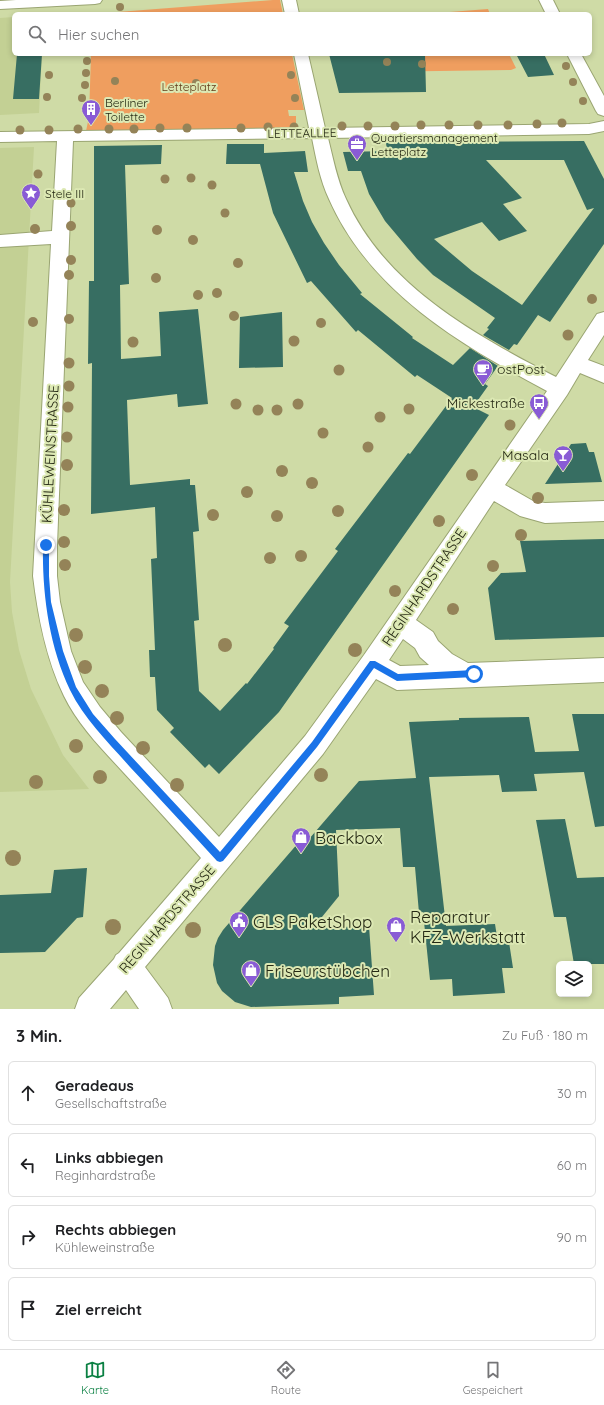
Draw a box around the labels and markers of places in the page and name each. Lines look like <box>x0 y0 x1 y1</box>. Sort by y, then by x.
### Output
place label: Berliner Toilette <box>105 95 148 124</box>
building icon: Berliner Toilette <box>80 98 102 126</box>
place label: Quartiersmanagement Letteplatz <box>371 130 498 159</box>
office icon: Quartiersmanagement Letteplatz <box>346 133 368 161</box>
place icon: Stele III <box>20 182 42 210</box>
place label: Stele III <box>45 186 84 201</box>
cafe icon: ostPost <box>472 358 494 386</box>
place label: ostPost <box>497 360 545 378</box>
bus stop icon: Mickestraße <box>528 392 550 420</box>
place label: Mickestraße <box>447 394 525 412</box>
bar icon: Masala <box>552 444 574 472</box>
place label: Masala <box>502 446 549 464</box>
shop icon: Backbox <box>290 826 312 854</box>
place label: Backbox <box>315 827 383 848</box>
place label: Reparatur KFZ-Werkstatt <box>410 906 526 947</box>
public building icon: GLS PaketShop <box>228 910 250 938</box>
place label: GLS PaketShop <box>253 911 372 932</box>
shop icon: Reparatur KFZ-Werkstatt <box>385 915 407 943</box>
shop icon: Friseurstübchen <box>240 959 262 987</box>
place label: Friseurstübchen <box>265 960 390 981</box>

